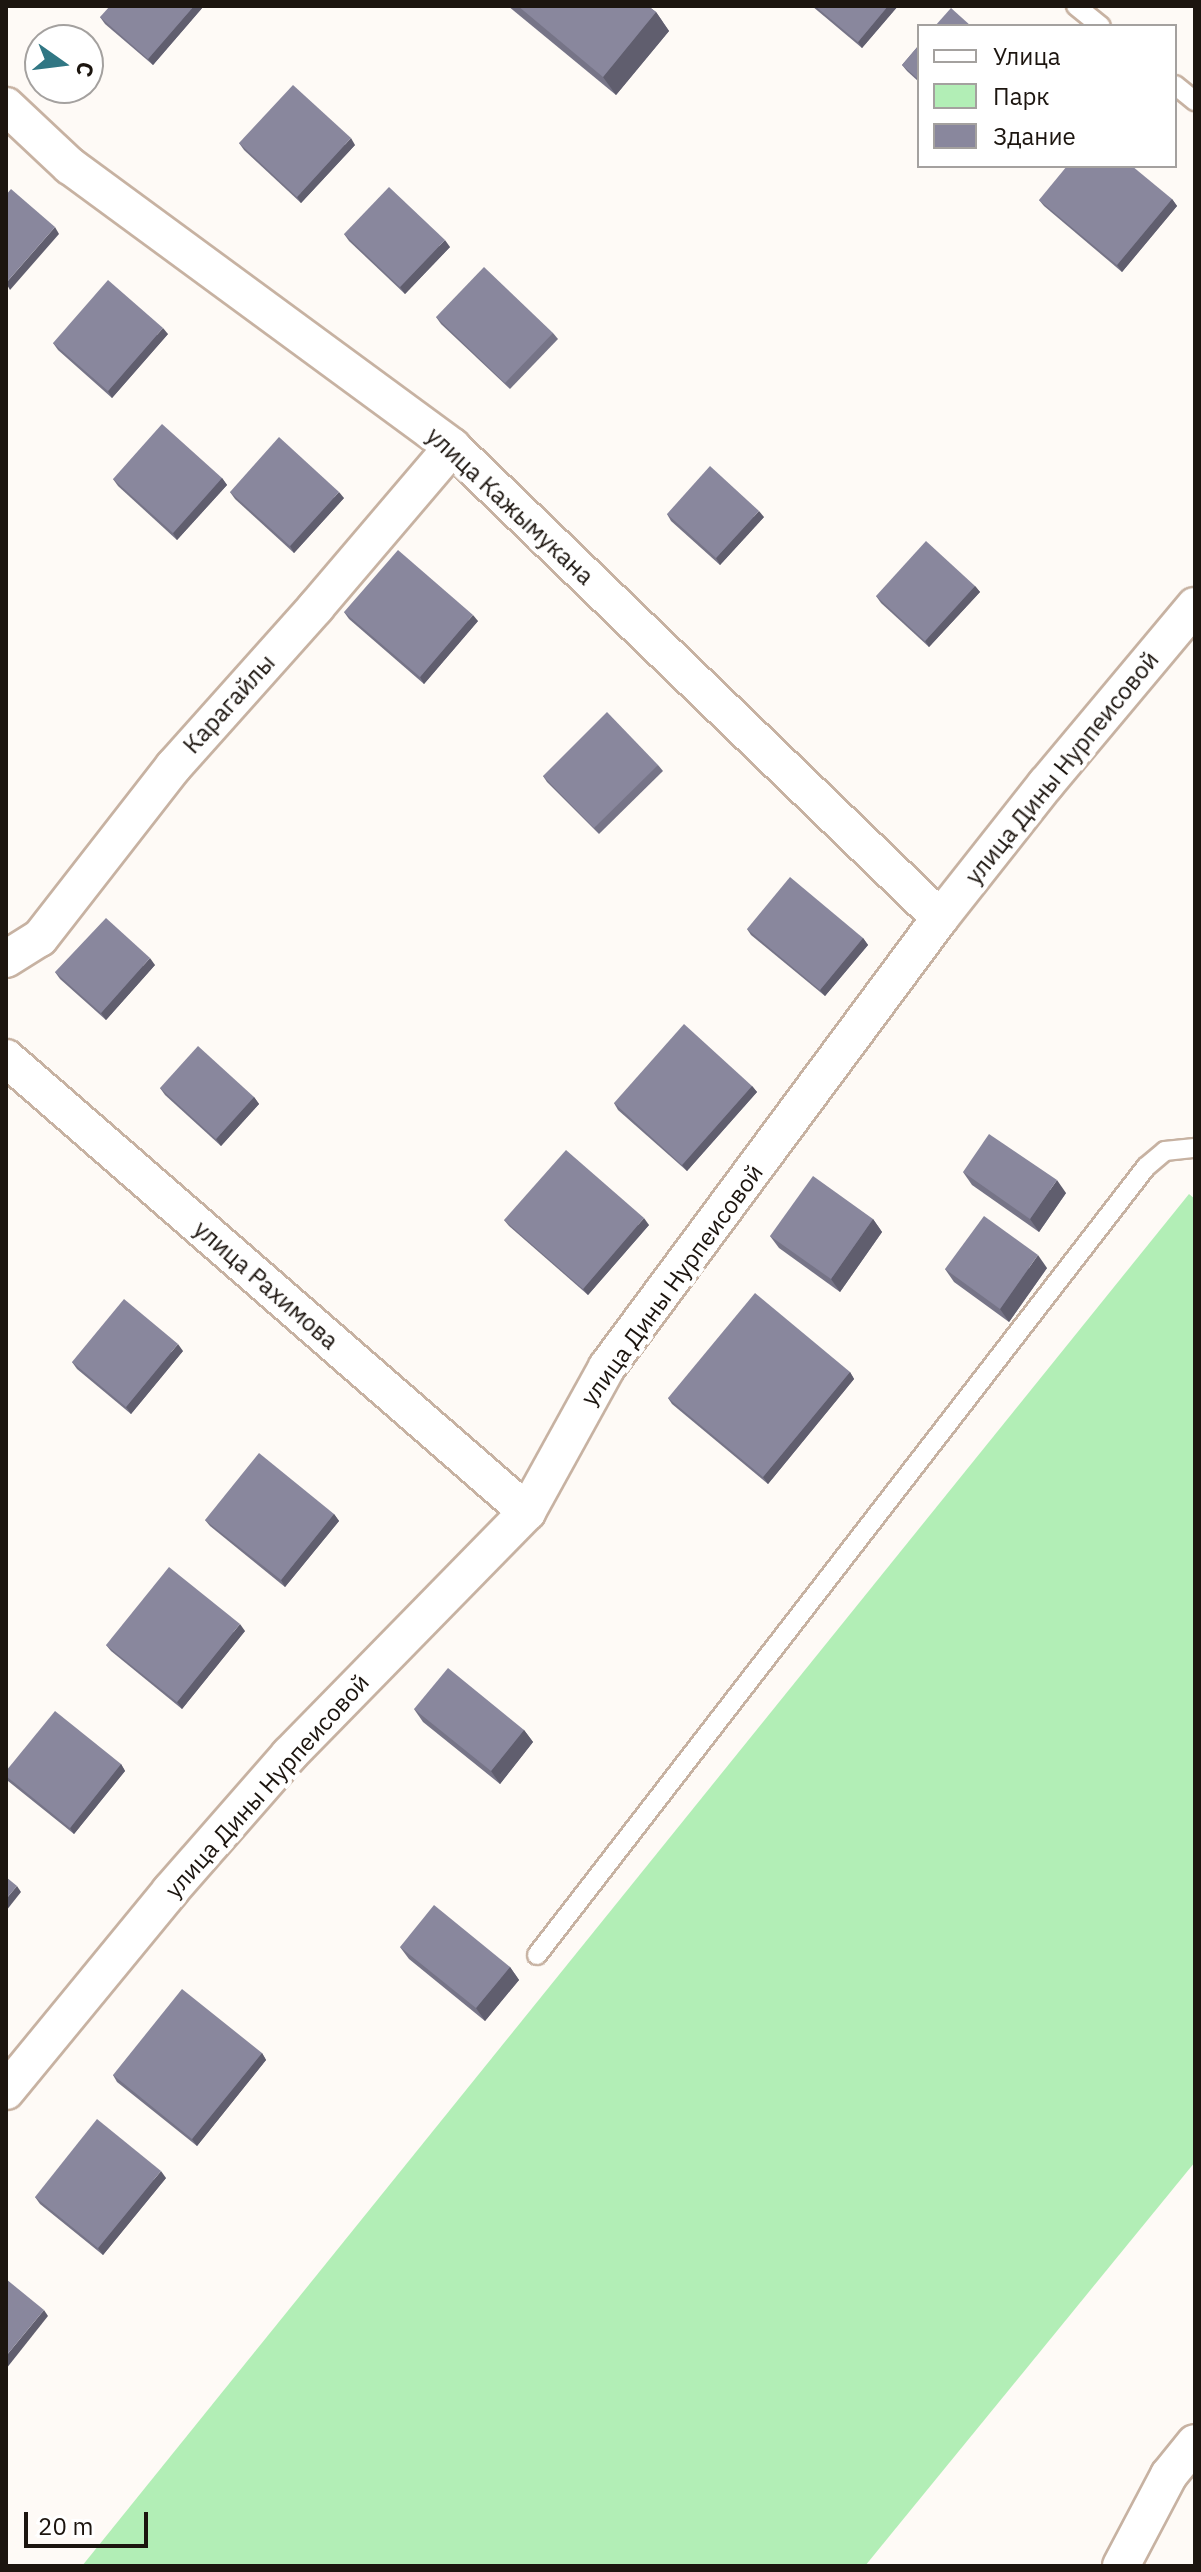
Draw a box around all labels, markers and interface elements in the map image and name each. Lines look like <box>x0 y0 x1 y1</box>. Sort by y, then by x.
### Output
north arrow <box>24 24 104 104</box>
legend <box>917 24 1177 168</box>
text: Улица <box>993 40 1061 72</box>
text: С <box>70 59 102 80</box>
text: Парк <box>993 80 1050 112</box>
text: Здание <box>993 120 1076 152</box>
street label: улица Кажымукана <box>420 421 600 591</box>
street label: улица Дины Нурпеисовой <box>959 646 1165 890</box>
street label: Карагайлы <box>177 649 281 759</box>
street label: улица Дины Нурпеисовой <box>575 1159 769 1411</box>
street label: улица Рахимова <box>188 1214 344 1356</box>
street label: улица Дины Нурпеисовой <box>159 1668 375 1904</box>
scale bar <box>28 2496 152 2546</box>
text: 20 m <box>38 2510 93 2542</box>

